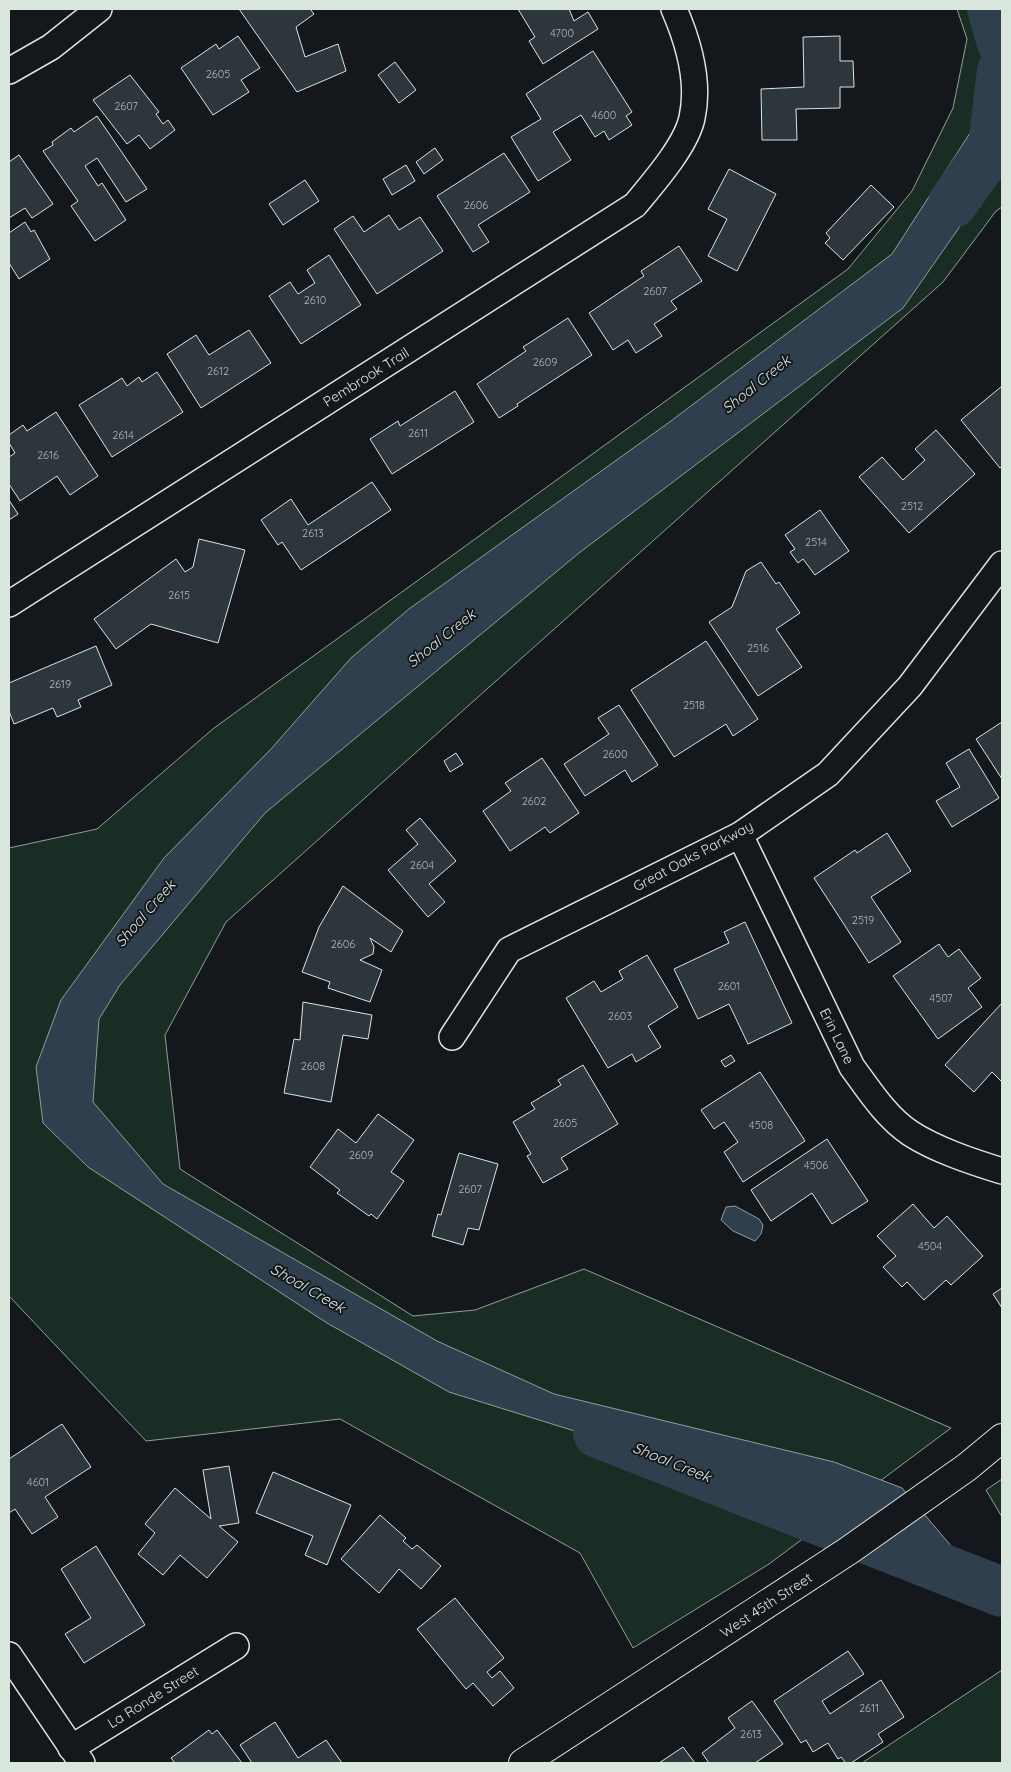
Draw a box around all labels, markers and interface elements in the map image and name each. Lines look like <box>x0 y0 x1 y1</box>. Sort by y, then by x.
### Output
house number: 4700 <box>550 26 574 40</box>
house number: 2605 <box>206 67 230 81</box>
house number: 2607 <box>114 99 138 113</box>
house number: 4600 <box>592 108 616 122</box>
house number: 2606 <box>464 198 488 212</box>
house number: 2607 <box>643 284 667 298</box>
house number: 2610 <box>304 293 326 307</box>
street label: Pembrook Trail <box>320 343 412 411</box>
water label: Shoal Creek <box>718 349 796 417</box>
house number: 2609 <box>533 355 557 369</box>
house number: 2612 <box>207 364 229 378</box>
house number: 2611 <box>408 426 428 440</box>
house number: 2614 <box>112 428 134 442</box>
house number: 2616 <box>37 448 59 462</box>
house number: 2512 <box>901 499 923 513</box>
house number: 2613 <box>302 526 324 540</box>
house number: 2514 <box>805 535 827 549</box>
house number: 2615 <box>168 588 190 602</box>
water label: Shoal Creek <box>403 603 481 671</box>
house number: 2516 <box>747 641 769 655</box>
house number: 2619 <box>49 677 71 691</box>
house number: 2518 <box>683 698 705 712</box>
house number: 2600 <box>602 747 628 761</box>
house number: 2602 <box>522 794 546 808</box>
street label: Great Oaks Parkway <box>630 817 756 895</box>
house number: 2604 <box>410 858 434 872</box>
water label: Shoal Creek <box>111 874 181 951</box>
house number: 2519 <box>852 913 874 927</box>
house number: 2606 <box>331 937 355 951</box>
house number: 2601 <box>718 979 740 993</box>
house number: 4507 <box>929 991 953 1005</box>
street label: Erin Lane <box>816 1005 858 1067</box>
house number: 2603 <box>608 1009 632 1023</box>
house number: 2608 <box>301 1059 325 1073</box>
house number: 2605 <box>553 1116 577 1130</box>
house number: 4508 <box>749 1118 773 1132</box>
house number: 2609 <box>349 1148 373 1162</box>
house number: 4506 <box>804 1158 828 1172</box>
house number: 2607 <box>458 1182 482 1196</box>
house number: 4504 <box>918 1239 942 1253</box>
water label: Shoal Creek <box>267 1259 350 1318</box>
water label: Shoal Creek <box>630 1438 716 1487</box>
house number: 4601 <box>27 1475 49 1489</box>
street label: West 45th Street <box>717 1568 816 1641</box>
street label: La Ronde Street <box>104 1662 202 1732</box>
house number: 2611 <box>859 1701 879 1715</box>
house number: 2613 <box>740 1727 762 1741</box>

